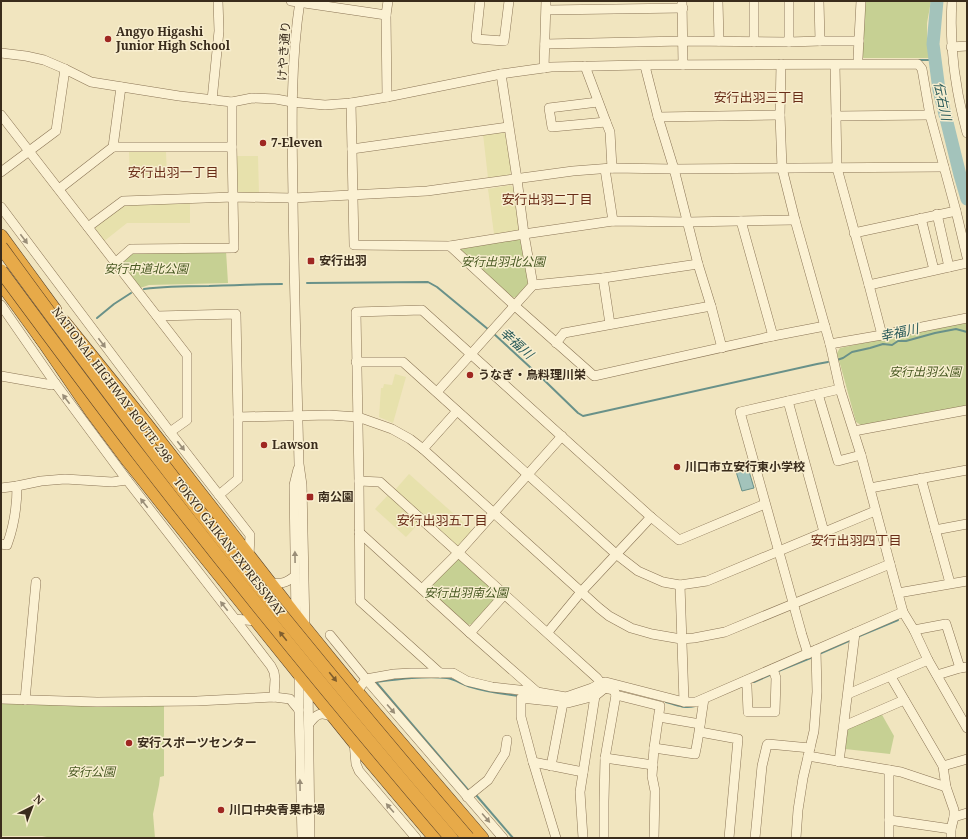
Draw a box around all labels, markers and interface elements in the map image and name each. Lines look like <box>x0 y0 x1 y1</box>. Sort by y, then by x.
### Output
street label: けやき通り <box>273 20 294 81</box>
place label: Angyo Higashi Junior High School <box>115 23 231 54</box>
marker: Angyo Higashi Junior High School <box>103 34 113 44</box>
water label: 伝右川 <box>930 80 956 124</box>
district label: 安行出羽三丁目 <box>713 88 805 106</box>
place label: 7-Eleven <box>271 134 323 151</box>
marker: 7-Eleven <box>258 138 268 148</box>
district label: 安行出羽一丁目 <box>127 163 219 181</box>
district label: 安行出羽二丁目 <box>501 190 593 208</box>
one-way arrow <box>20 233 29 244</box>
place label: 安行出羽 <box>319 252 367 269</box>
park label: 安行出羽北公園 <box>461 253 547 270</box>
marker: 安行出羽 <box>306 256 316 266</box>
park label: 安行中道北公園 <box>104 260 190 277</box>
street label: NATIONAL HIGHWAY ROUTE 298 <box>48 303 177 466</box>
water label: 幸福川 <box>878 319 922 345</box>
water label: 幸福川 <box>496 323 539 364</box>
one-way arrow <box>98 337 107 348</box>
park label: 安行出羽公園 <box>889 363 963 380</box>
place label: うなぎ・鳥料理川栄 <box>478 366 586 383</box>
marker: うなぎ・鳥料理川栄 <box>465 370 475 380</box>
one-way arrow <box>62 393 71 404</box>
place label: Lawson <box>272 436 318 453</box>
marker: Lawson <box>259 440 269 450</box>
one-way arrow <box>176 441 185 452</box>
place label: 川口市立安行東小学校 <box>685 458 805 475</box>
marker: 川口市立安行東小学校 <box>672 462 682 472</box>
street label: TOKYO GAIKAN EXPRESSWAY <box>170 474 289 620</box>
place label: 南公園 <box>318 488 354 505</box>
marker: 南公園 <box>305 492 315 502</box>
one-way arrow <box>140 497 149 508</box>
district label: 安行出羽五丁目 <box>396 511 488 529</box>
district label: 安行出羽四丁目 <box>810 531 902 549</box>
one-way arrow <box>292 550 298 563</box>
park label: 安行出羽南公園 <box>424 584 510 601</box>
one-way arrow <box>220 600 228 611</box>
one-way arrow <box>278 631 287 641</box>
one-way arrow <box>328 672 337 682</box>
one-way arrow <box>387 704 396 714</box>
place label: 安行スポーツセンター <box>137 734 257 751</box>
marker: 安行スポーツセンター <box>124 738 134 748</box>
park label: 安行公園 <box>67 763 117 780</box>
one-way arrow <box>297 778 303 791</box>
north arrow <box>12 787 52 827</box>
text: N <box>31 791 48 808</box>
place label: 川口中央青果市場 <box>229 801 325 818</box>
one-way arrow <box>386 803 395 814</box>
marker: 川口中央青果市場 <box>216 805 226 815</box>
one-way arrow <box>481 813 490 823</box>

